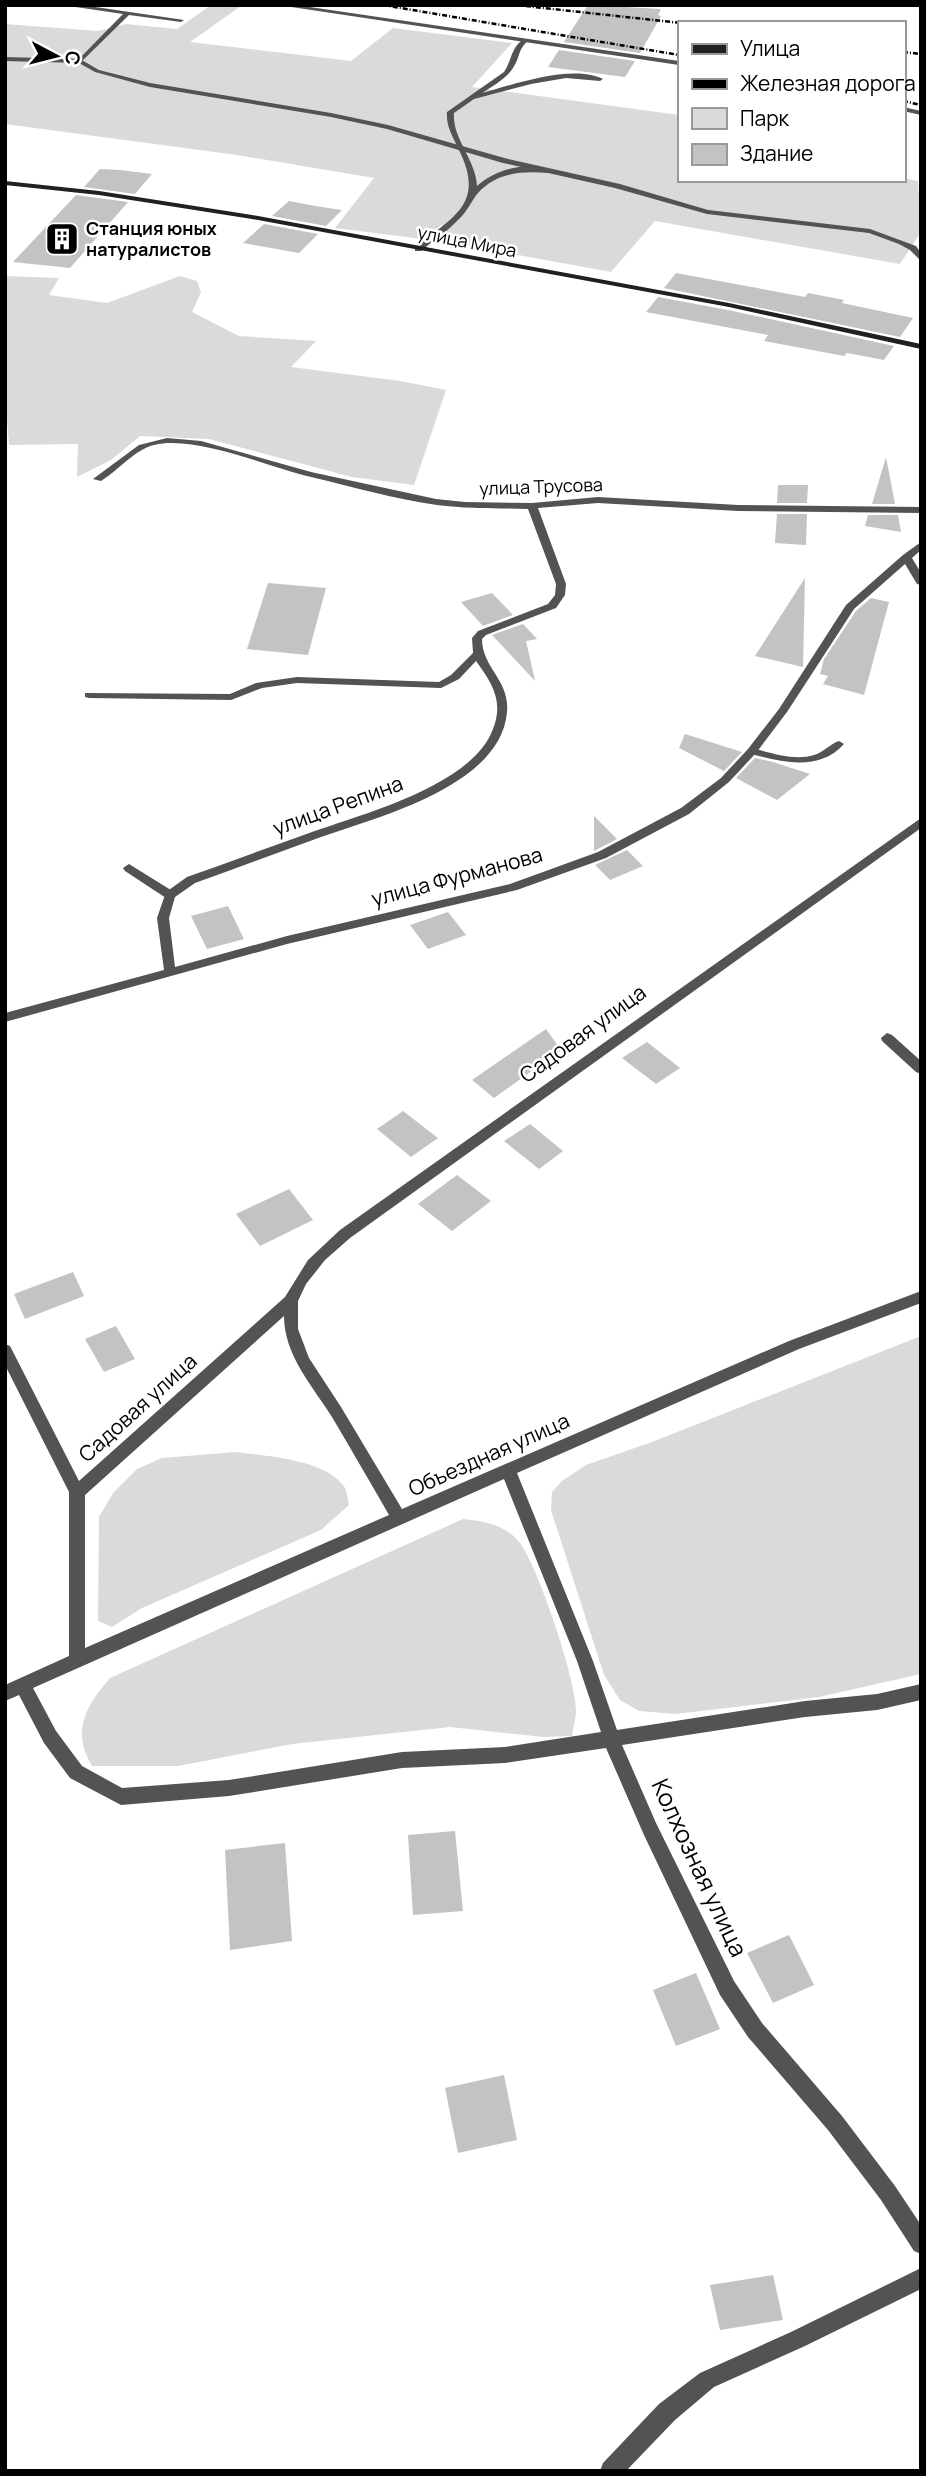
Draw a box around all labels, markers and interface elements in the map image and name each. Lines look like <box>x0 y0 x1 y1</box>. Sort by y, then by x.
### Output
north arrow <box>21 21 91 91</box>
legend <box>678 21 905 182</box>
text: Улица <box>740 34 800 62</box>
text: С <box>59 50 87 67</box>
text: Железная дорога <box>740 69 916 97</box>
text: Парк <box>740 104 790 132</box>
text: Здание <box>740 139 813 167</box>
place label: Станция юных натуралистов <box>86 216 217 261</box>
building icon: Станция юных натуралистов <box>43 220 81 258</box>
street label: улица Мира <box>416 220 519 262</box>
street label: улица Трусова <box>479 472 603 500</box>
street label: улица Репина <box>269 769 407 842</box>
street label: улица Фурманова <box>368 840 545 912</box>
street label: Садовая улица <box>514 978 651 1089</box>
street label: Садовая улица <box>72 1347 202 1468</box>
street label: Объездная улица <box>404 1406 574 1502</box>
street label: Колхозная улица <box>645 1773 756 1962</box>

